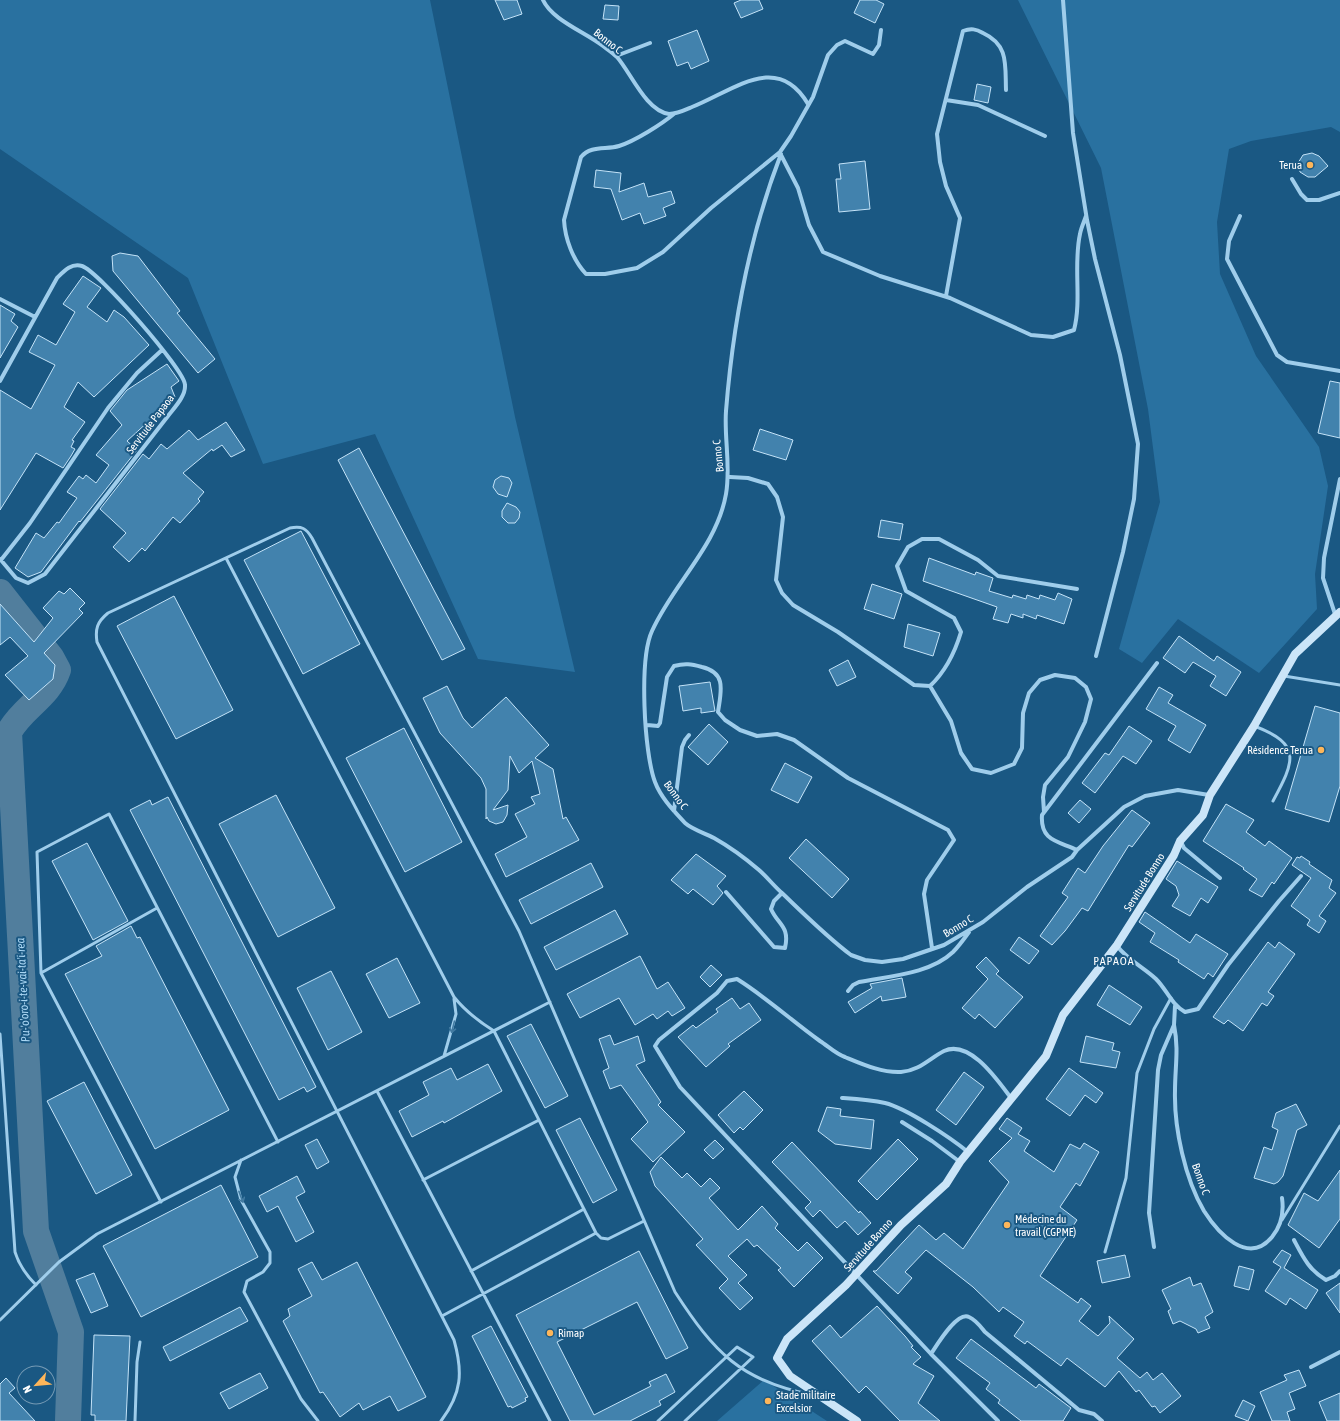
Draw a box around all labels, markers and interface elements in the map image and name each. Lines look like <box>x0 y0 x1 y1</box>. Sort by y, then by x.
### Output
street label: Bonno C <box>591 26 625 56</box>
place label: Terua <box>1279 159 1302 171</box>
marker: Terua <box>1305 160 1315 170</box>
street label: Servitude Papaoa <box>124 392 176 456</box>
street label: Bonno C <box>710 439 726 473</box>
place label: Résidence Terua <box>1247 744 1313 756</box>
marker: Résidence Terua <box>1316 745 1326 755</box>
street label: Bonno C <box>662 778 690 812</box>
street label: Servitude Bonno <box>1121 851 1167 913</box>
street label: Bonno C <box>941 912 975 940</box>
water label: Pu-'o'oro-i-te-vai-ta'i-rea <box>13 937 33 1042</box>
district label: PAPAOA <box>1093 954 1135 968</box>
one-way arrow <box>449 1021 456 1034</box>
street label: Bonno C <box>1190 1162 1212 1196</box>
one-way arrow <box>238 1190 245 1203</box>
place label: Médecine du travail (CGPME) <box>1015 1213 1076 1238</box>
street label: Servitude Bonno <box>841 1216 895 1274</box>
marker: Médecine du travail (CGPME) <box>1002 1220 1012 1230</box>
place label: Rimap <box>558 1327 584 1339</box>
marker: Rimap <box>545 1328 555 1338</box>
north arrow <box>16 1365 56 1405</box>
text: N <box>20 1384 34 1395</box>
place label: Stade militaire Excelsior <box>776 1389 836 1414</box>
marker: Stade militaire Excelsior <box>763 1396 773 1406</box>

